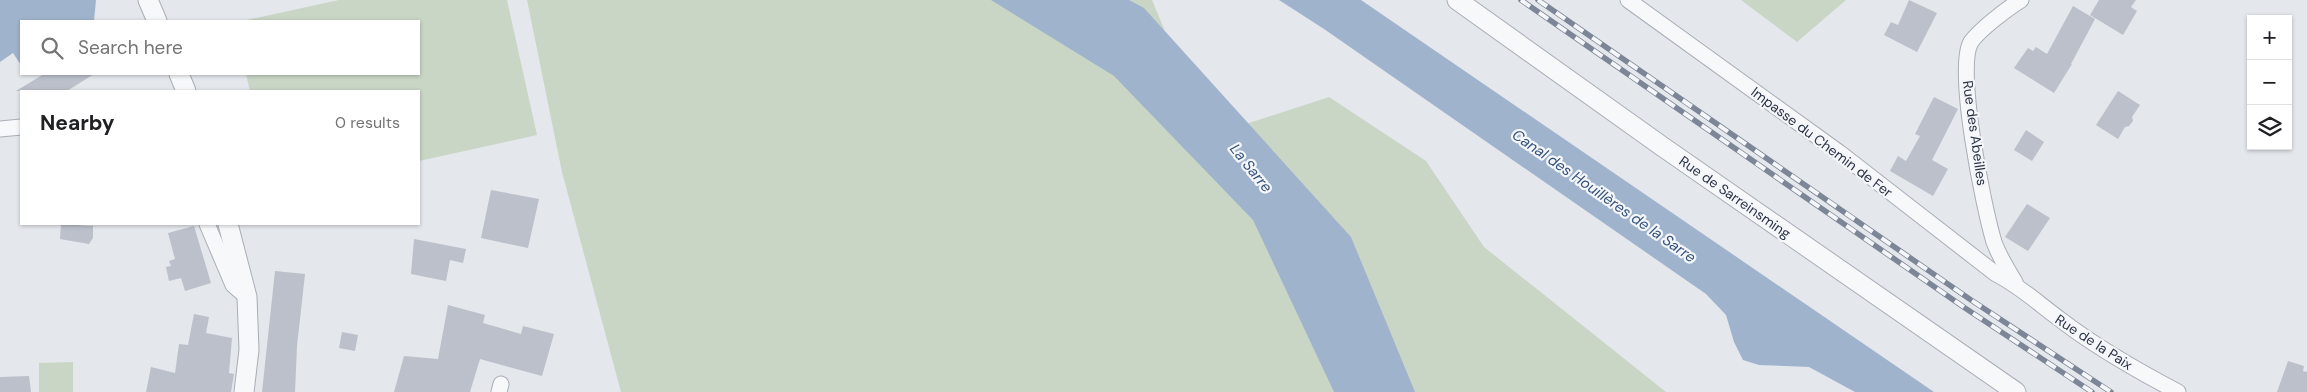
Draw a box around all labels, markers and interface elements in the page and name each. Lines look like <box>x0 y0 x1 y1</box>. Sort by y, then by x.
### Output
map controls <box>2247 15 2292 150</box>
button: + <box>2247 15 2292 60</box>
search box <box>20 20 420 75</box>
icon: search <box>38 34 66 62</box>
text: Search here <box>78 35 183 60</box>
button: − <box>2247 60 2292 105</box>
street label: Rue des Abeilles <box>1959 79 1991 187</box>
street label: Impasse du Chemin de Fer <box>1748 83 1896 201</box>
button: layers <box>2247 105 2292 150</box>
text: Nearby <box>40 109 114 137</box>
text: 0 results <box>335 112 400 133</box>
water label: Canal des Houillères de la Sarre <box>1508 125 1700 268</box>
water label: La Sarre <box>1225 140 1277 197</box>
street label: Rue de Sarreinsming <box>1676 152 1795 242</box>
street label: Rue de la Paix <box>2052 310 2136 374</box>

